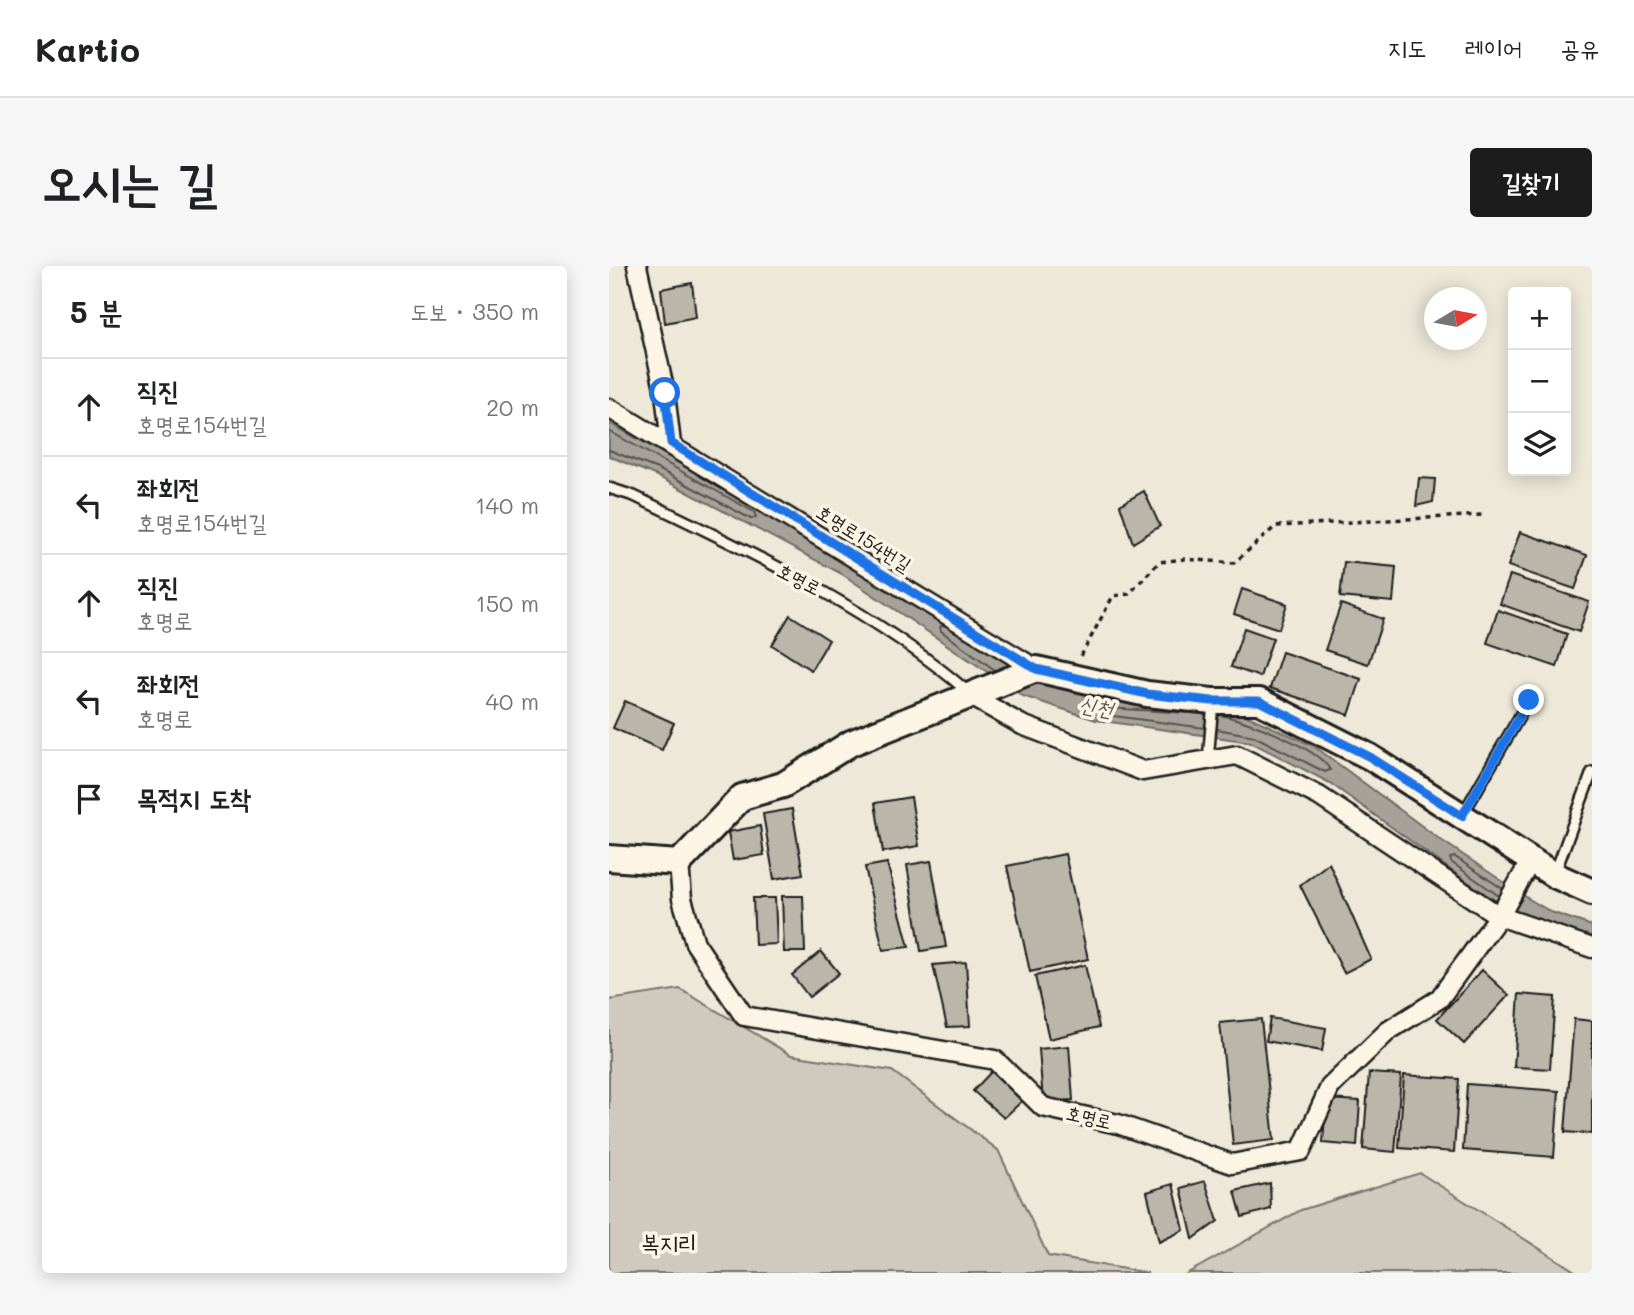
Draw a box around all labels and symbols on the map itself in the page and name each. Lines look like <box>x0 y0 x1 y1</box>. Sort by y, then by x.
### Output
north arrow <box>1424 287 1487 350</box>
route start <box>649 377 680 408</box>
street label: 호명로154번길 <box>812 499 916 577</box>
street label: 호명로 <box>773 557 825 600</box>
route end <box>1513 684 1544 715</box>
water label: 신천 <box>1077 689 1118 722</box>
street label: 호명로 <box>1064 1099 1114 1134</box>
district label: 복지리 <box>641 1227 697 1257</box>

